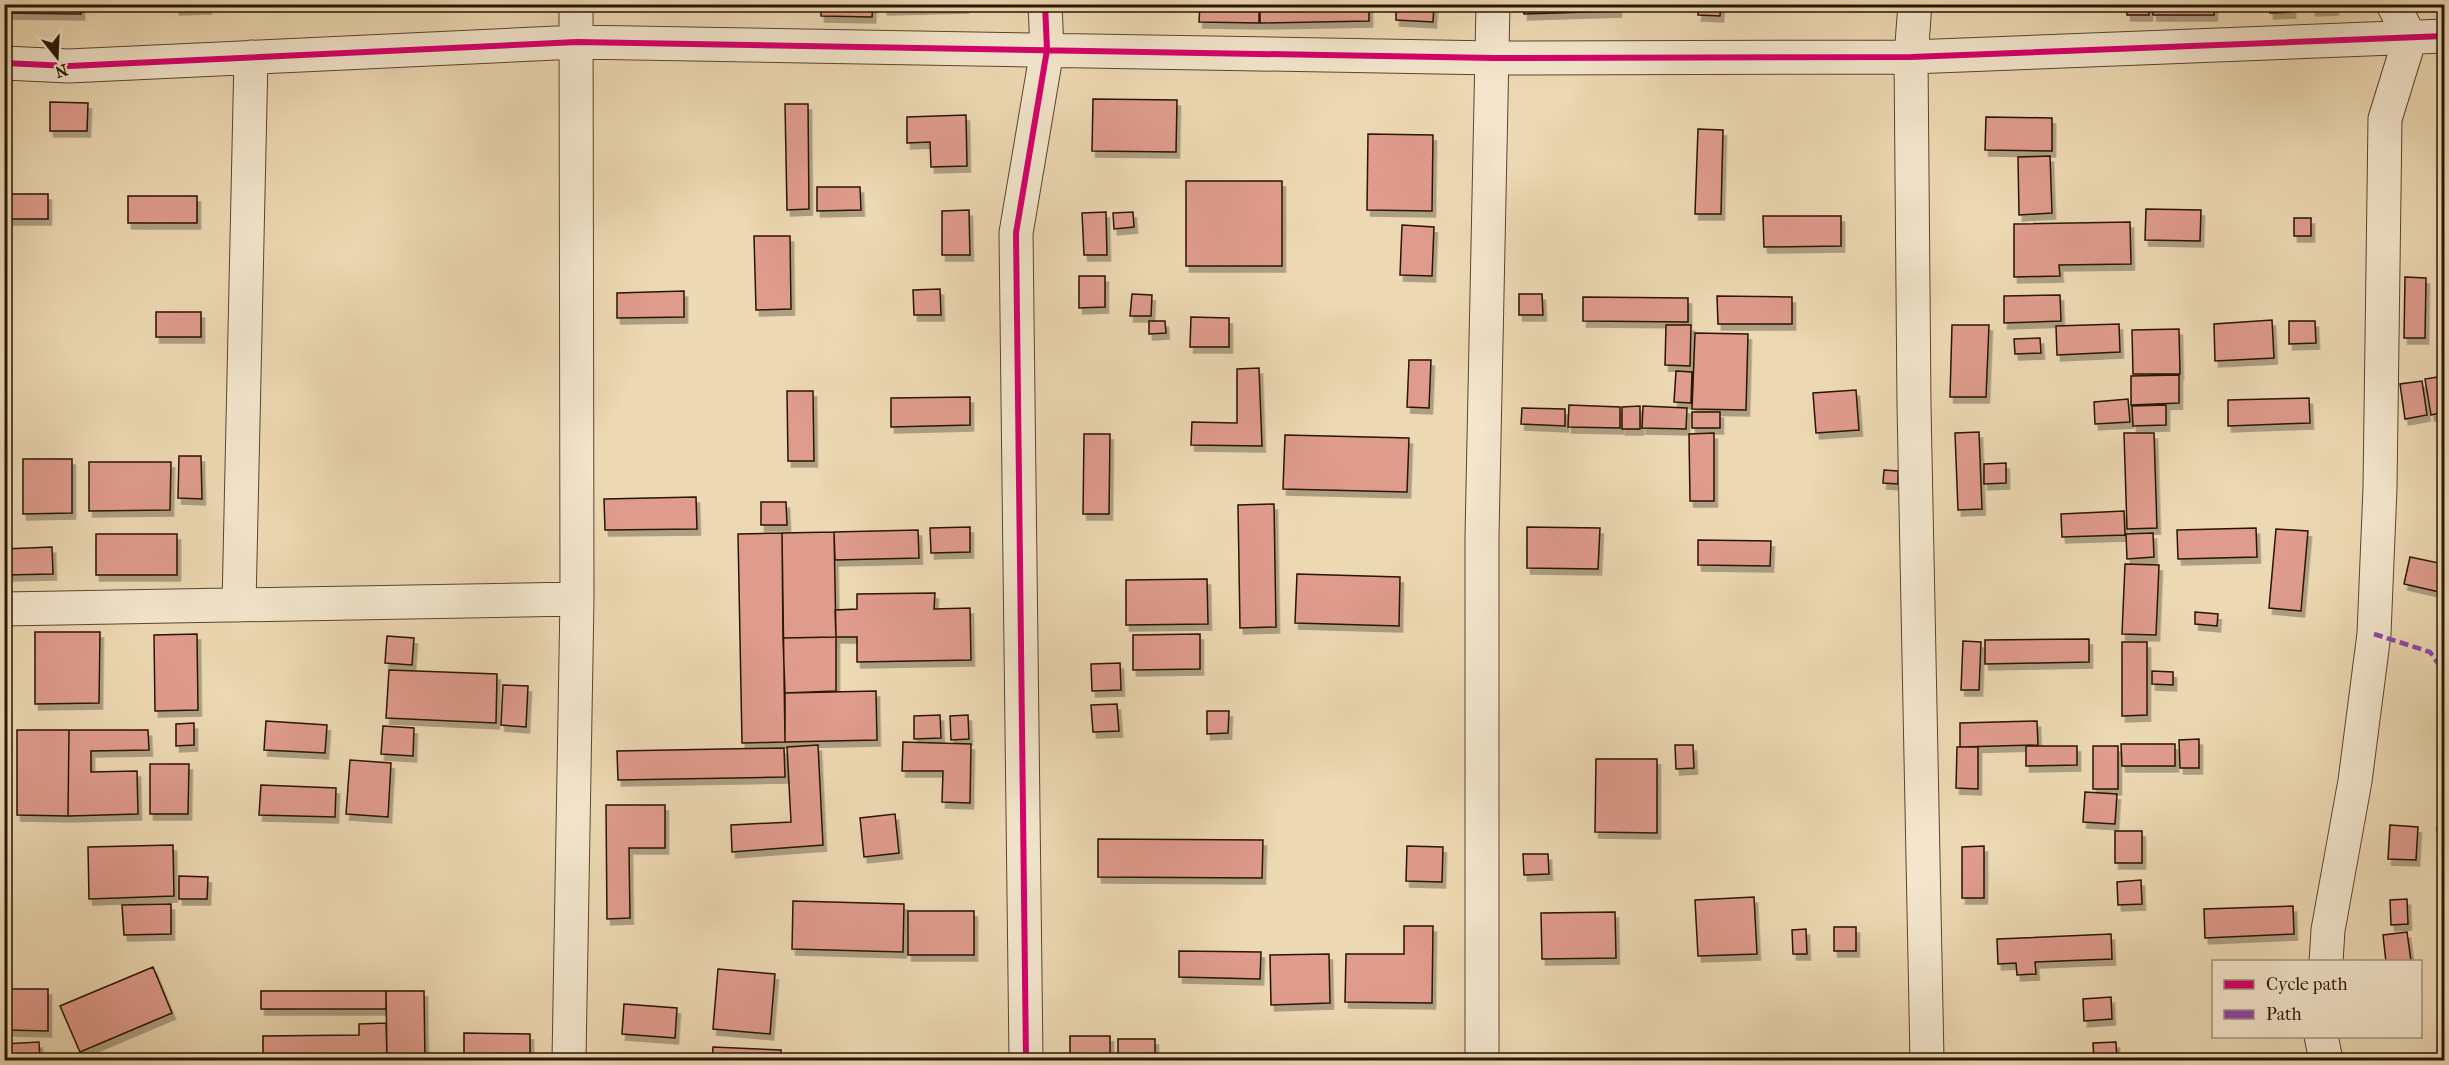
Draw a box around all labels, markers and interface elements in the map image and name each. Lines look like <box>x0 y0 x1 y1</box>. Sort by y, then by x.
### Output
north arrow <box>27 27 87 87</box>
text: N <box>52 60 70 82</box>
legend <box>2212 960 2422 1038</box>
text: Cycle path <box>2266 974 2347 995</box>
text: Path <box>2266 1004 2302 1025</box>

